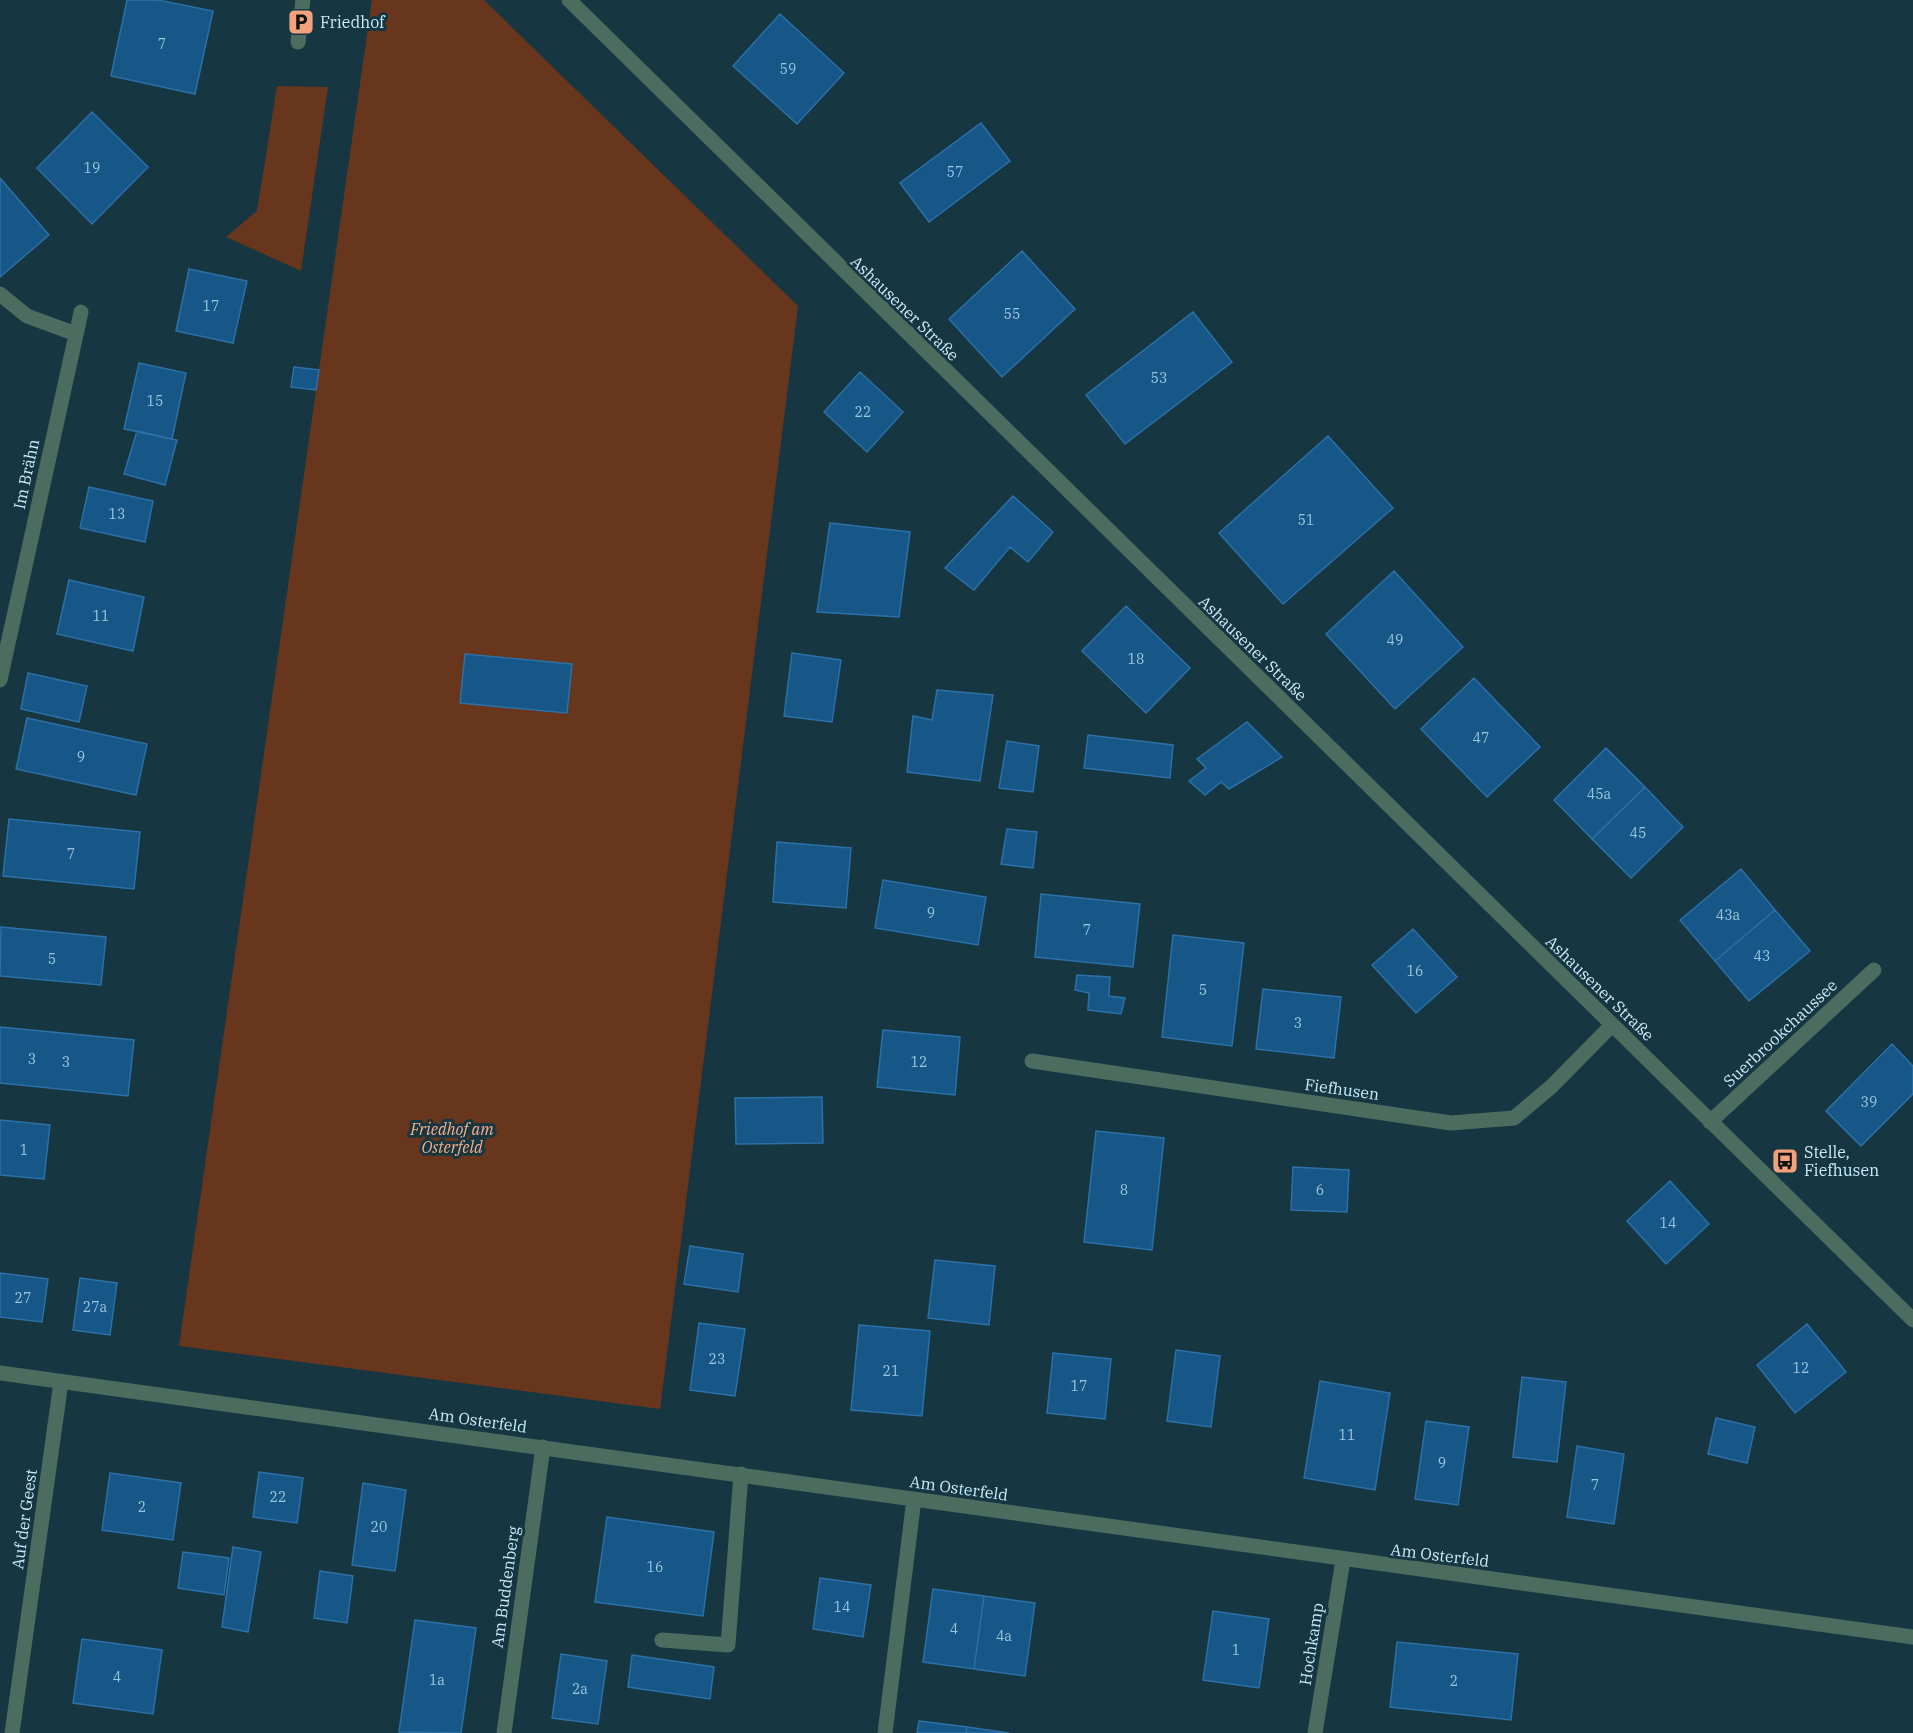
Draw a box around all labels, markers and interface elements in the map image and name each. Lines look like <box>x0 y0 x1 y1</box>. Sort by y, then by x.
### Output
parking icon: Friedhof <box>286 7 316 37</box>
place label: Friedhof <box>320 12 386 32</box>
house number: 7 <box>158 35 166 53</box>
house number: 59 <box>780 60 796 78</box>
house number: 19 <box>84 159 100 177</box>
house number: 57 <box>947 163 963 181</box>
street label: Ashausener Straße <box>847 251 963 365</box>
house number: 17 <box>203 297 219 315</box>
house number: 55 <box>1004 305 1020 323</box>
house number: 53 <box>1151 369 1167 387</box>
house number: 15 <box>147 392 163 410</box>
house number: 22 <box>855 403 871 421</box>
street label: Im Brähn <box>9 437 43 511</box>
house number: 13 <box>109 505 125 523</box>
house number: 51 <box>1298 511 1314 529</box>
street label: Ashausener Straße <box>1195 591 1311 705</box>
house number: 11 <box>93 607 109 625</box>
house number: 49 <box>1387 631 1403 649</box>
house number: 18 <box>1128 650 1144 668</box>
house number: 47 <box>1473 729 1489 747</box>
house number: 9 <box>77 748 85 766</box>
house number: 45a <box>1587 785 1612 803</box>
house number: 45 <box>1630 824 1646 842</box>
house number: 7 <box>67 845 75 863</box>
house number: 9 <box>927 904 935 922</box>
house number: 43a <box>1716 906 1741 924</box>
house number: 7 <box>1083 921 1091 939</box>
street label: Ashausener Straße <box>1542 931 1658 1045</box>
house number: 43 <box>1754 947 1770 965</box>
house number: 5 <box>48 950 56 968</box>
house number: 16 <box>1407 962 1423 980</box>
street label: Suerbrookchaussee <box>1719 975 1841 1091</box>
house number: 5 <box>1199 981 1207 999</box>
house number: 3 <box>1294 1014 1302 1032</box>
house number: 3 <box>28 1050 36 1068</box>
house number: 3 <box>62 1053 70 1071</box>
house number: 12 <box>911 1053 927 1071</box>
street label: Fiefhusen <box>1303 1074 1381 1104</box>
house number: 39 <box>1861 1093 1877 1111</box>
park label: Friedhof am Osterfeld <box>409 1119 494 1157</box>
house number: 1 <box>20 1141 28 1159</box>
place label: Stelle, Fiefhusen <box>1804 1142 1879 1180</box>
bus stop icon: Stelle, Fiefhusen <box>1770 1146 1800 1176</box>
house number: 8 <box>1120 1181 1128 1199</box>
house number: 6 <box>1316 1181 1324 1199</box>
house number: 14 <box>1660 1214 1676 1232</box>
house number: 27 <box>15 1289 31 1307</box>
house number: 27a <box>83 1298 108 1316</box>
house number: 23 <box>709 1350 725 1368</box>
house number: 12 <box>1793 1359 1809 1377</box>
house number: 21 <box>883 1362 899 1380</box>
house number: 17 <box>1071 1377 1087 1395</box>
street label: Am Osterfeld <box>428 1403 529 1437</box>
house number: 11 <box>1339 1426 1355 1444</box>
house number: 9 <box>1438 1454 1446 1472</box>
street label: Auf der Geest <box>7 1467 41 1570</box>
street label: Am Osterfeld <box>909 1471 1010 1505</box>
house number: 7 <box>1591 1476 1599 1494</box>
house number: 22 <box>270 1488 286 1506</box>
house number: 2 <box>138 1498 146 1516</box>
house number: 20 <box>371 1518 387 1536</box>
street label: Am Buddenberg <box>487 1525 523 1649</box>
street label: Am Osterfeld <box>1390 1539 1491 1571</box>
house number: 16 <box>647 1558 663 1576</box>
house number: 14 <box>834 1598 850 1616</box>
street label: Hochkamp <box>1295 1601 1327 1687</box>
house number: 4 <box>950 1620 958 1638</box>
house number: 4a <box>996 1627 1012 1645</box>
house number: 1 <box>1232 1641 1240 1659</box>
house number: 4 <box>113 1668 121 1686</box>
house number: 1a <box>429 1671 445 1689</box>
house number: 2 <box>1450 1672 1458 1690</box>
house number: 2a <box>572 1680 588 1698</box>

